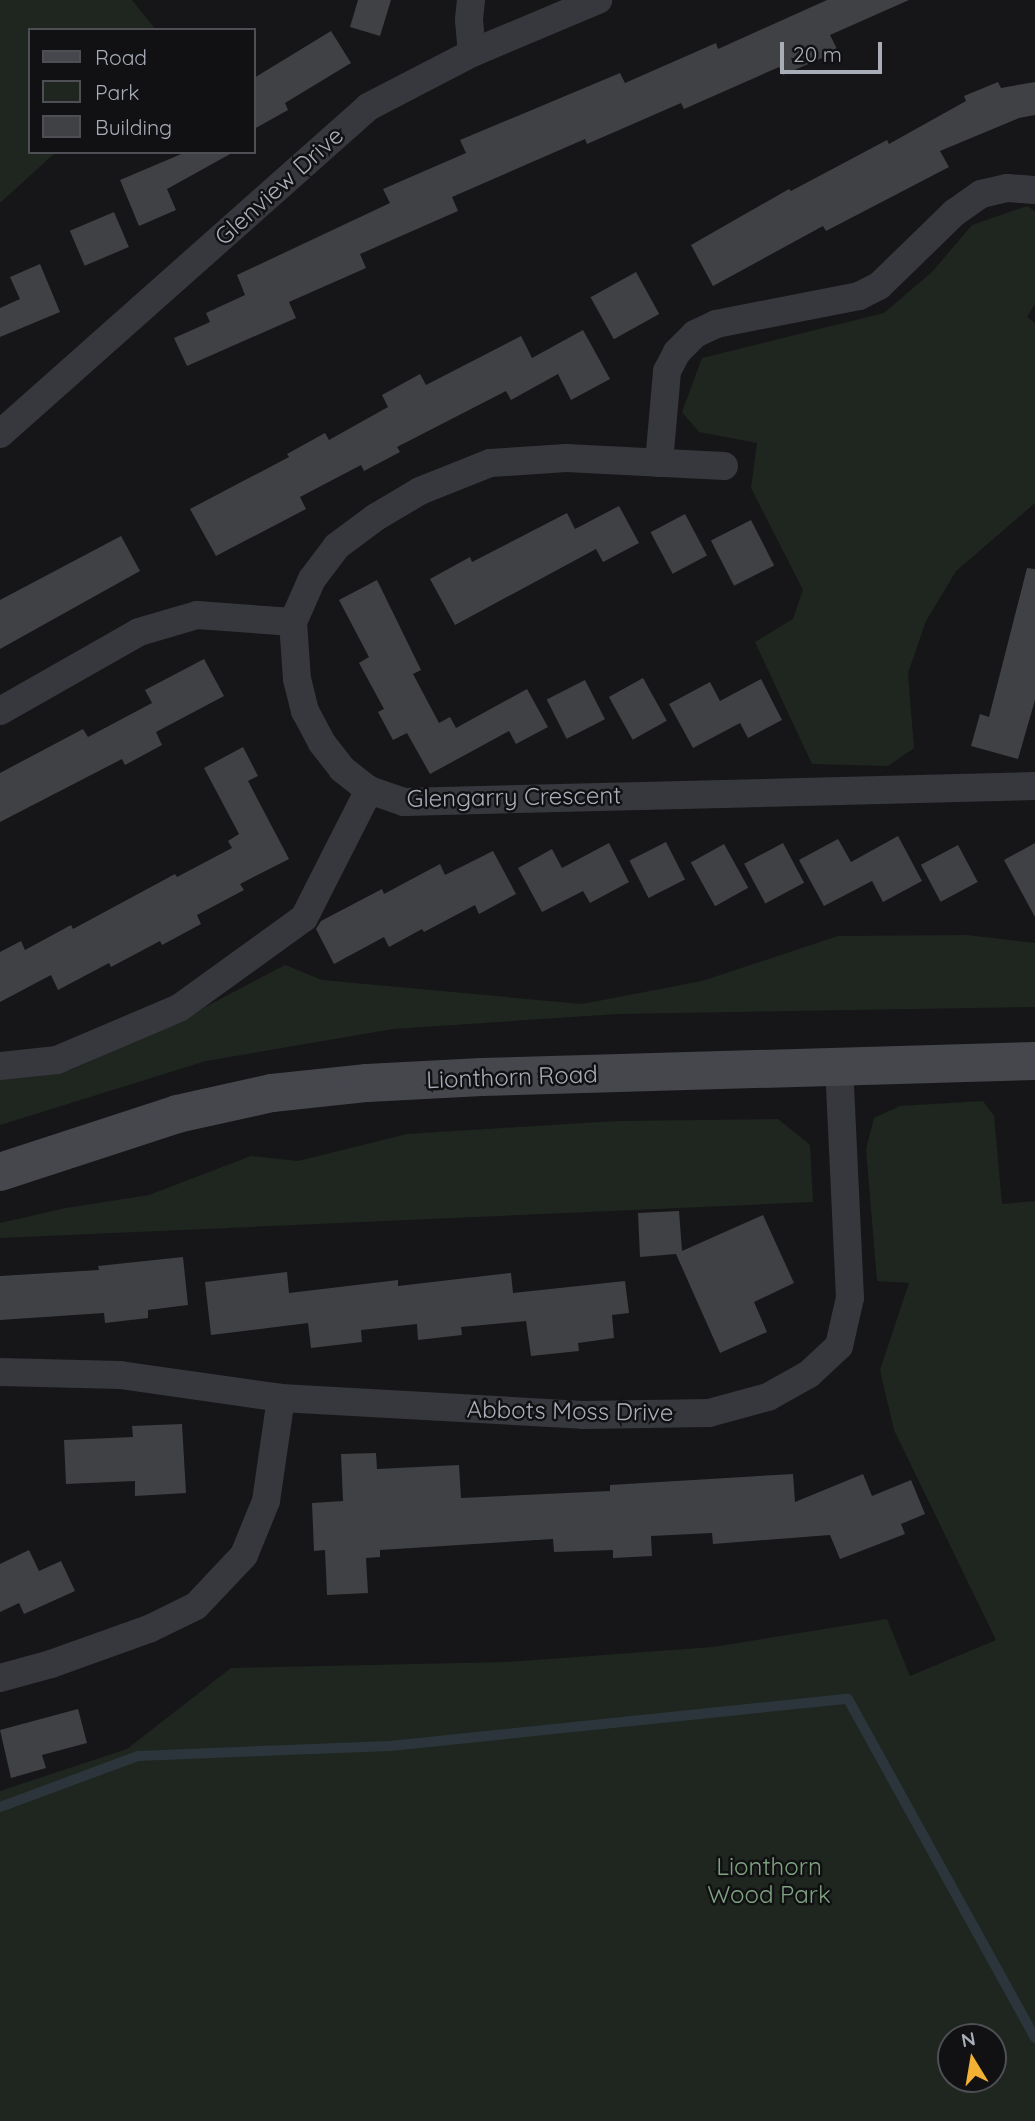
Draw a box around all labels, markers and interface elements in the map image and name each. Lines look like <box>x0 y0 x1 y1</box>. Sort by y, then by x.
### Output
legend <box>28 28 256 154</box>
scale bar <box>783 28 884 72</box>
text: 20 m <box>793 41 842 67</box>
text: Road <box>95 44 147 70</box>
text: Park <box>95 79 139 105</box>
text: Building <box>95 114 172 140</box>
street label: Glenview Drive <box>209 121 349 251</box>
street label: Glengarry Crescent <box>406 781 622 813</box>
street label: Lionthorn Road <box>426 1060 598 1094</box>
street label: Abbots Moss Drive <box>466 1395 674 1427</box>
park label: Lionthorn Wood Park <box>707 1853 831 1909</box>
north arrow <box>937 2023 1007 2093</box>
text: N <box>959 2026 978 2052</box>

